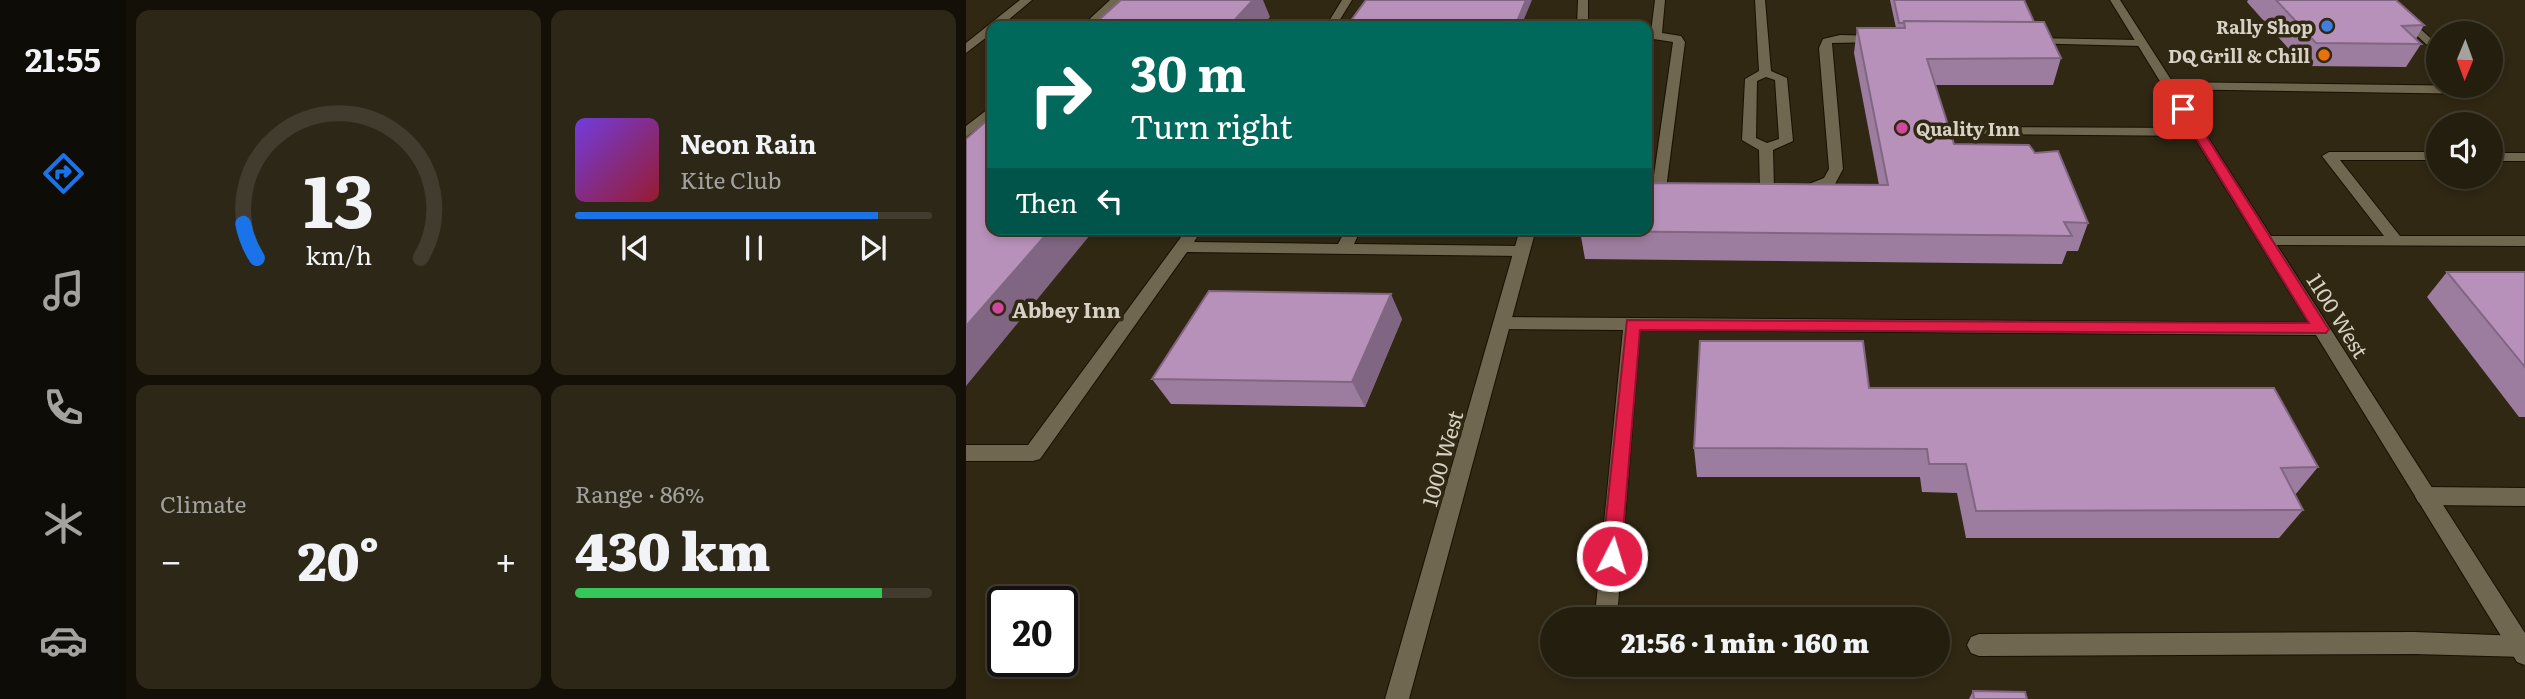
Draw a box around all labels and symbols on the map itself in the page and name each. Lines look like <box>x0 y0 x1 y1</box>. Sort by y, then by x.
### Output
place label: Rally Shop <box>2216 13 2313 40</box>
marker: Rally Shop <box>2319 18 2335 34</box>
north arrow <box>2426 21 2502 98</box>
place label: DQ Grill & Chill <box>2168 42 2310 69</box>
marker: DQ Grill & Chill <box>2316 47 2332 63</box>
pin <box>2153 79 2213 139</box>
place label: Quality Inn <box>1916 115 2021 142</box>
marker: Quality Inn <box>1894 120 1910 136</box>
street label: 1100 West <box>2301 267 2378 364</box>
place label: Abbey Inn <box>1012 293 1121 324</box>
marker: Abbey Inn <box>990 300 1006 316</box>
street label: 1000 West <box>1413 406 1470 510</box>
position arrow <box>1575 519 1649 593</box>
speed limit sign: 20 <box>987 586 1078 677</box>

